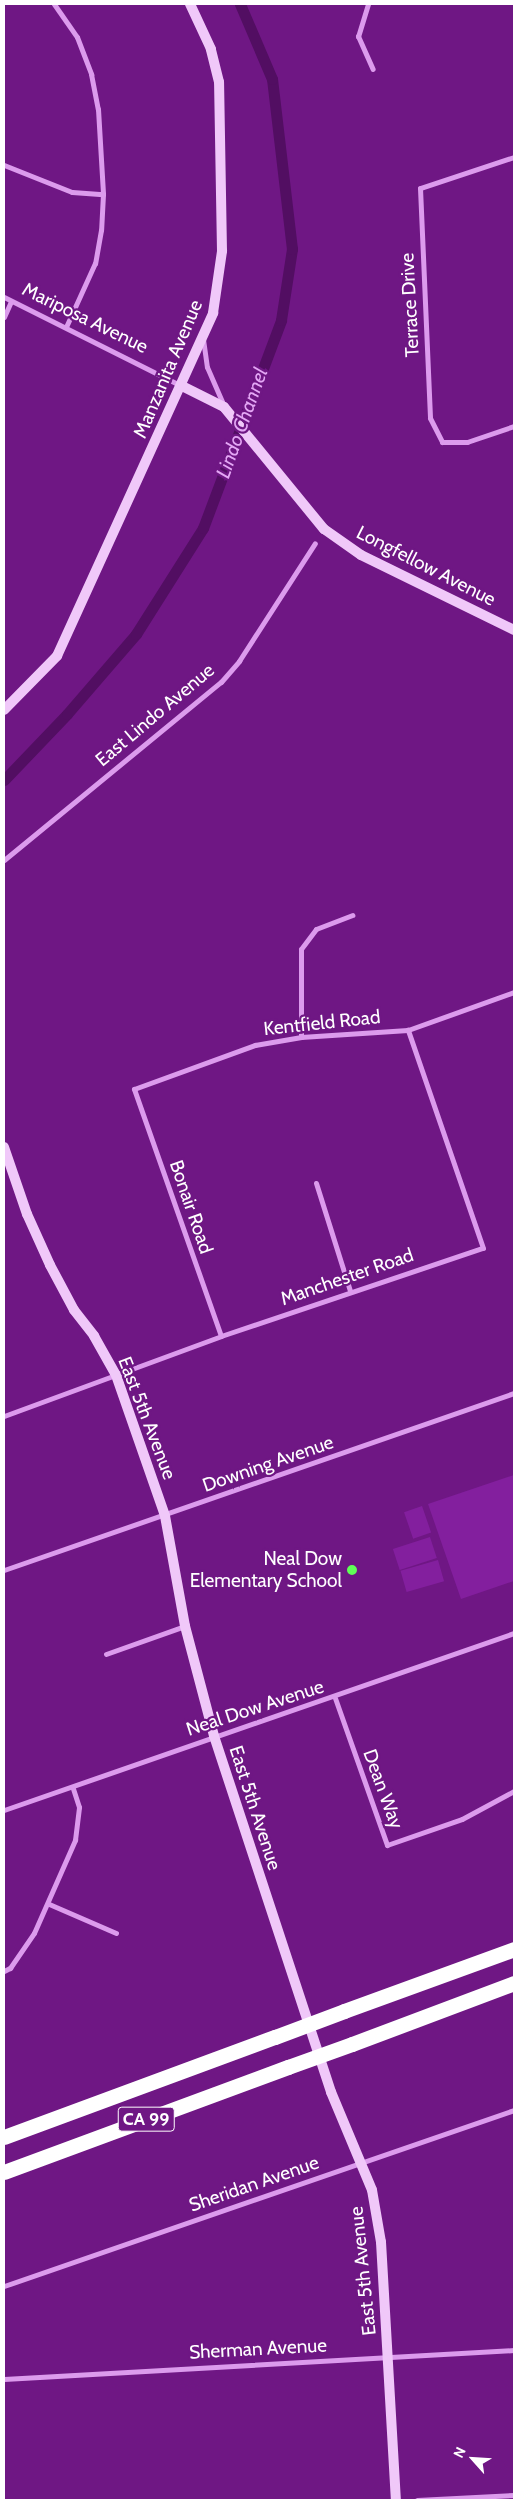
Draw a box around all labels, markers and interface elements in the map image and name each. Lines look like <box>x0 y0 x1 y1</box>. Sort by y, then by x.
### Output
street label: Terrace Drive <box>396 252 424 358</box>
street label: Mariposa Avenue <box>18 278 152 358</box>
street label: Manzanita Avenue <box>129 297 207 441</box>
water label: Lindo Channel <box>211 365 273 481</box>
street label: Longfellow Avenue <box>353 521 499 611</box>
street label: East Lindo Avenue <box>91 659 219 771</box>
street label: Kentfield Road <box>263 1006 381 1040</box>
street label: Bonair Road <box>164 1157 218 1257</box>
street label: Manchester Road <box>278 1244 416 1310</box>
street label: East 5th Avenue <box>113 1353 181 1483</box>
street label: Downing Avenue <box>199 1431 337 1497</box>
place label: Neal Dow Elementary School <box>190 1548 342 1592</box>
marker: Neal Dow Elementary School <box>346 1564 358 1576</box>
street label: Neal Dow Avenue <box>183 1675 327 1741</box>
street label: East 5th Avenue <box>224 1743 286 1873</box>
street label: Dean Way <box>358 1746 408 1832</box>
road number: CA 99 <box>117 2104 175 2134</box>
street label: Sheridan Avenue <box>186 2151 322 2217</box>
street label: East 5th Avenue <box>345 2205 381 2337</box>
street label: Sherman Avenue <box>189 2334 327 2364</box>
north arrow <box>448 2434 498 2484</box>
text: N <box>449 2444 470 2461</box>

